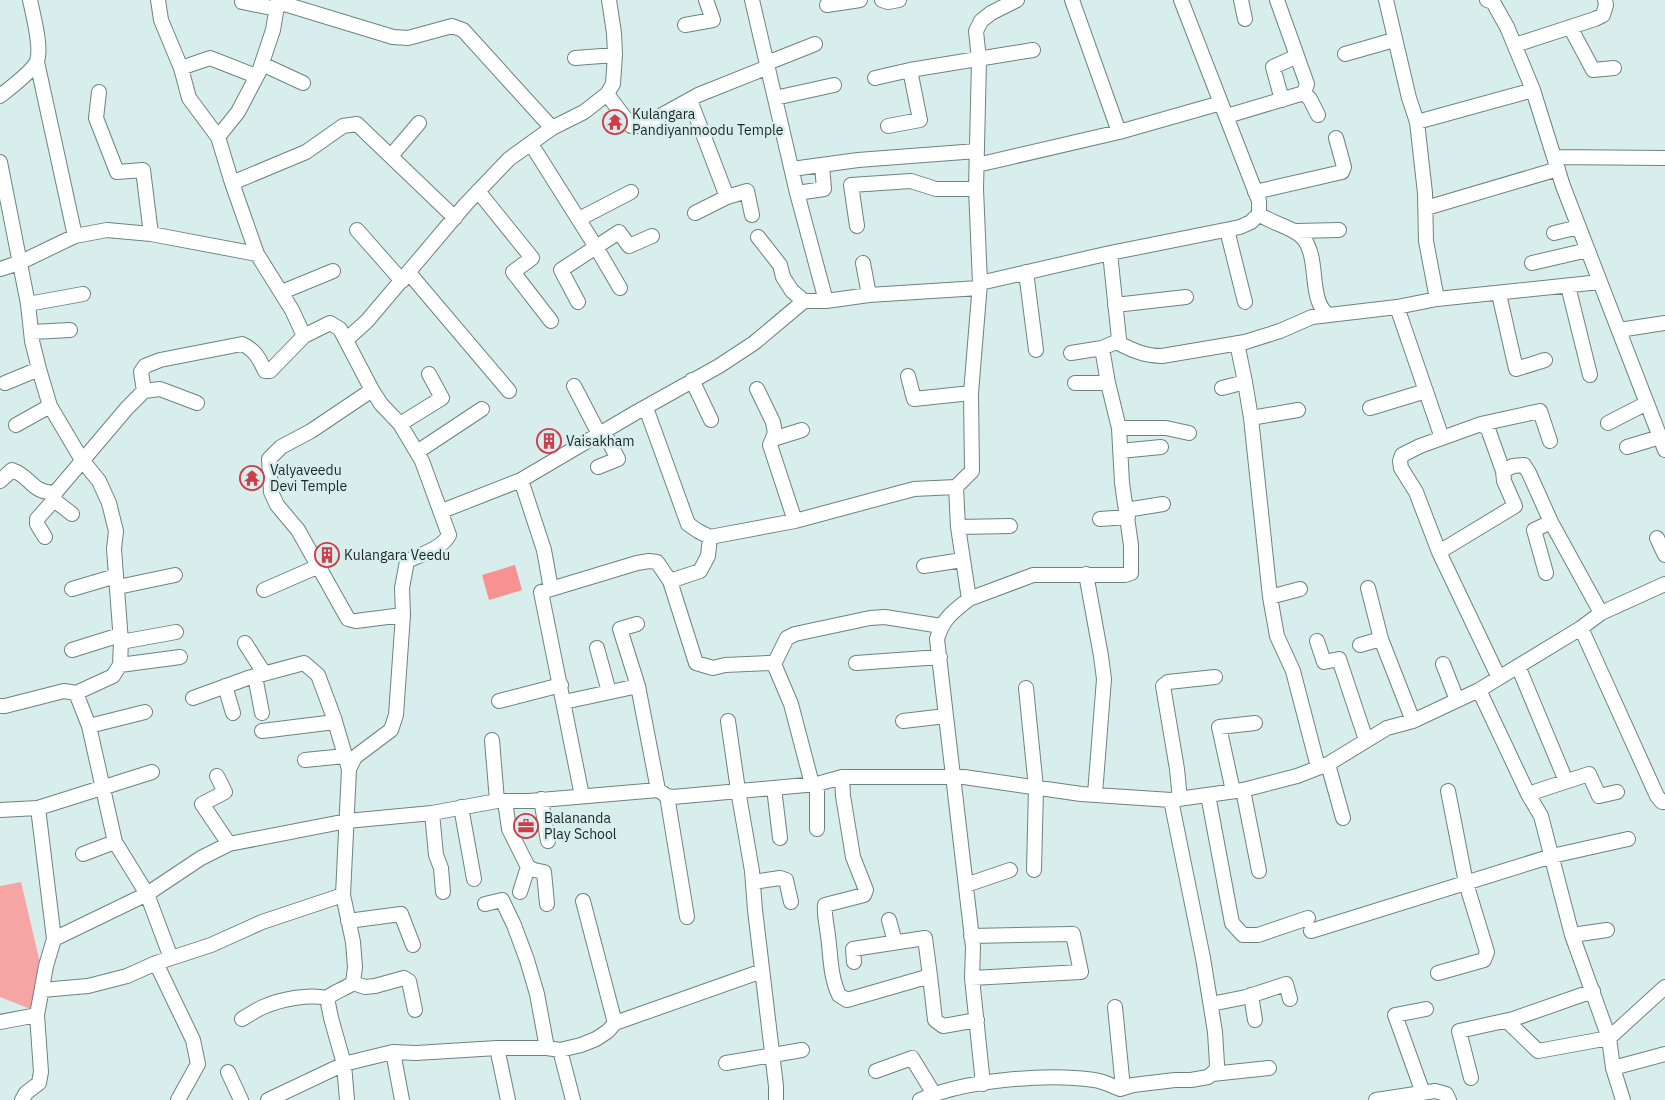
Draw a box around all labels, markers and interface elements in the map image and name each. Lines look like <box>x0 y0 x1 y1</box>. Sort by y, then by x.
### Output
place label: Kulangara Pandiyanmoodu Temple <box>632 105 784 139</box>
temple icon: Kulangara Pandiyanmoodu Temple <box>602 109 628 135</box>
building icon: Vaisakham <box>536 428 562 454</box>
place label: Vaisakham <box>566 432 634 450</box>
place label: Valyaveedu Devi Temple <box>270 461 348 495</box>
temple icon: Valyaveedu Devi Temple <box>239 465 265 491</box>
building icon: Kulangara Veedu <box>314 542 340 568</box>
place label: Kulangara Veedu <box>344 546 450 564</box>
place label: Balananda Play School <box>544 809 617 843</box>
office icon: Balananda Play School <box>513 813 539 839</box>

